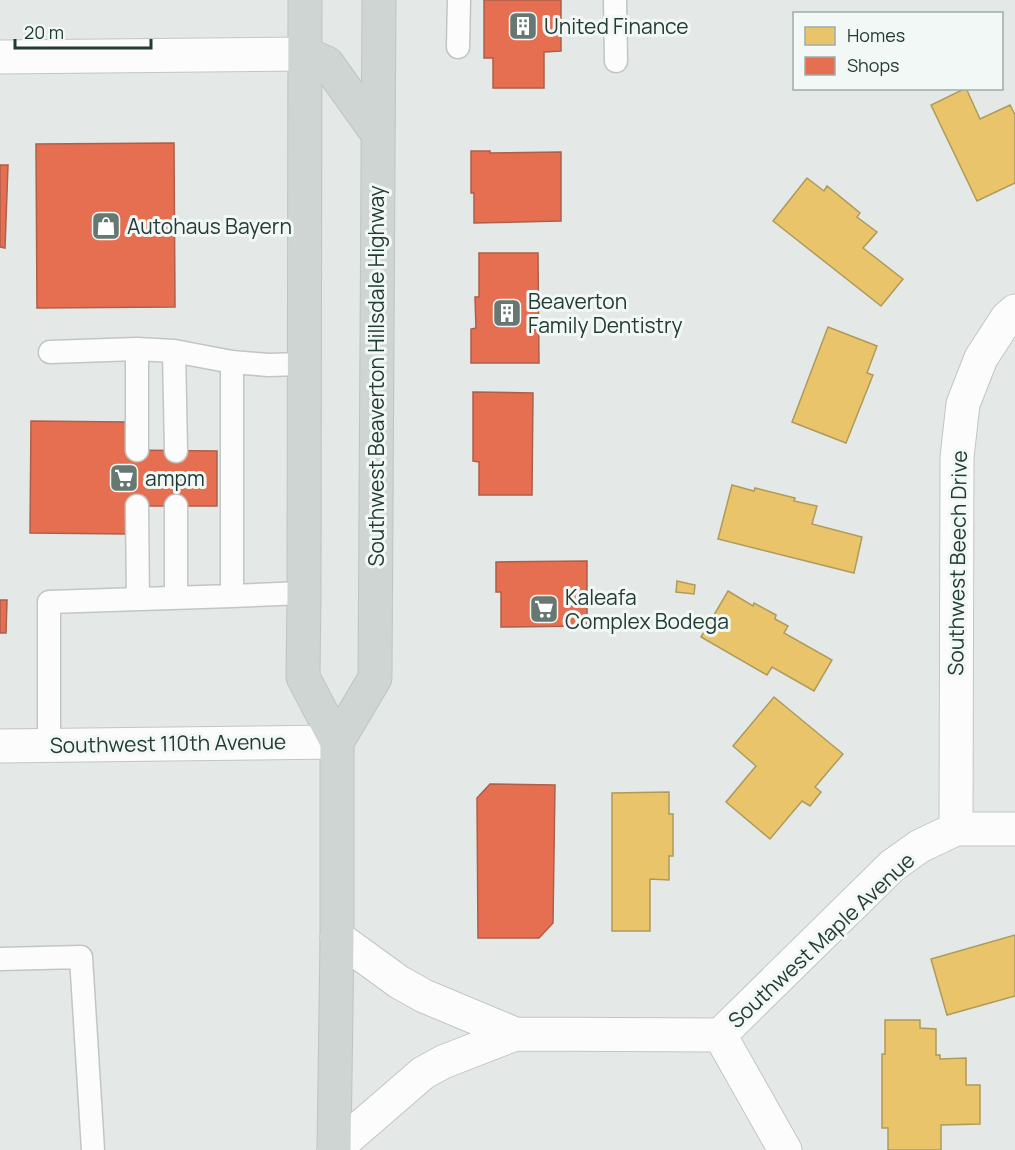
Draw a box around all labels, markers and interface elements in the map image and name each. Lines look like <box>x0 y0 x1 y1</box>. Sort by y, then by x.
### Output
building icon: United Finance <box>507 10 539 42</box>
scale bar <box>15 12 152 50</box>
place label: United Finance <box>544 12 689 40</box>
legend <box>793 12 1003 90</box>
text: 20 m <box>24 20 64 44</box>
text: Homes <box>847 23 905 47</box>
text: Shops <box>847 53 899 77</box>
street label: Southwest Beaverton Hillsdale Highway <box>362 185 390 567</box>
shop icon: Autohaus Bayern <box>90 210 122 242</box>
place label: Autohaus Bayern <box>127 212 292 240</box>
place label: Beaverton Family Dentistry <box>528 287 683 339</box>
building icon: Beaverton Family Dentistry <box>491 297 523 329</box>
street label: Southwest Beech Drive <box>941 450 973 676</box>
supermarket icon: ampm <box>108 462 140 494</box>
place label: ampm <box>145 464 205 492</box>
place label: Kaleafa Complex Bodega <box>565 583 729 635</box>
supermarket icon: Kaleafa Complex Bodega <box>528 593 560 625</box>
street label: Southwest 110th Avenue <box>50 727 286 759</box>
street label: Southwest Maple Avenue <box>722 846 920 1034</box>

